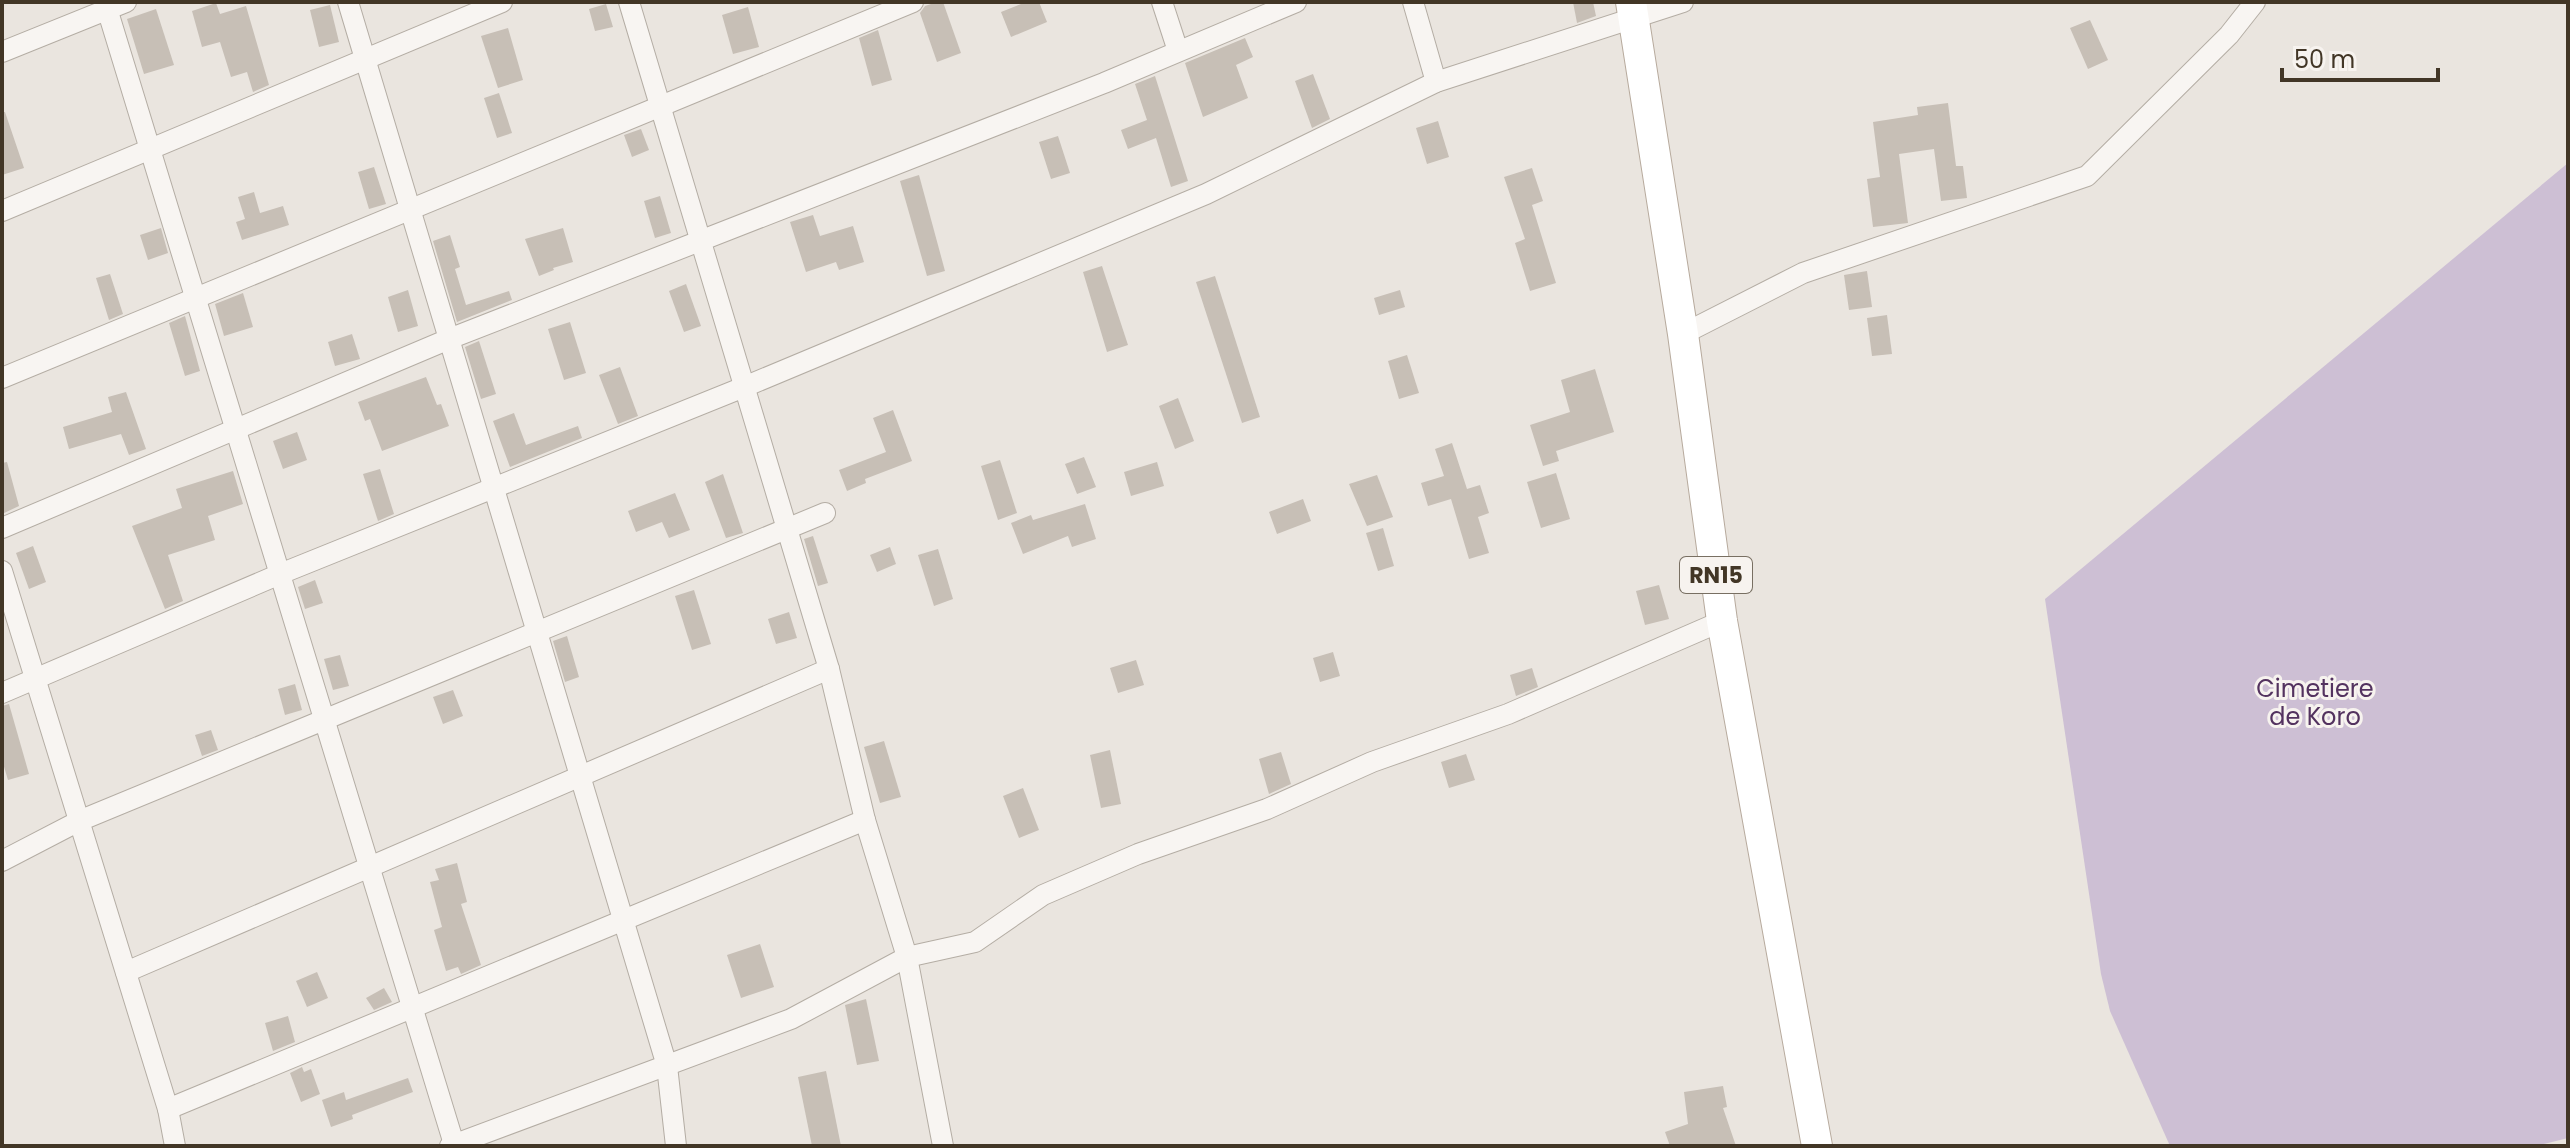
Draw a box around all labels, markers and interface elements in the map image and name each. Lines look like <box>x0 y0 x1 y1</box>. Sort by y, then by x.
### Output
scale bar <box>2282 32 2438 82</box>
text: 50 m <box>2294 43 2355 76</box>
road number: RN15 <box>1680 557 1752 593</box>
park label: Cimetiere de Koro <box>2256 672 2374 733</box>

